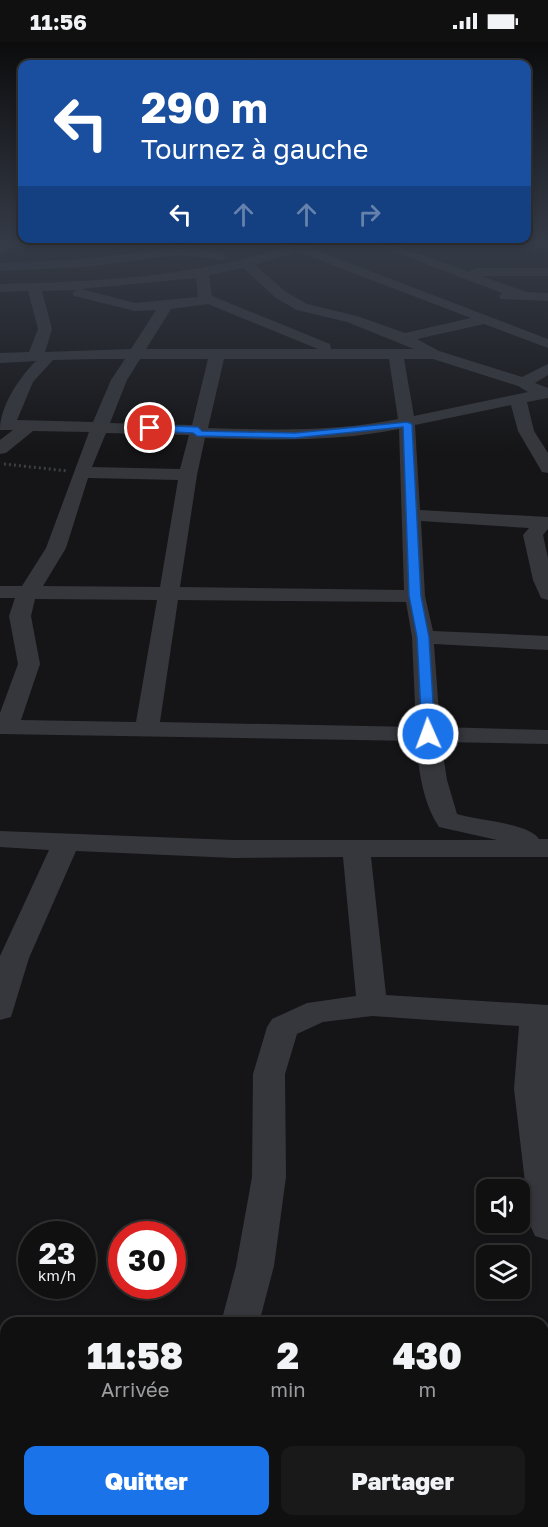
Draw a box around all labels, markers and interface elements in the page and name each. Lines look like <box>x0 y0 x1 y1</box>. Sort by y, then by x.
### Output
text: 11:56 <box>30 8 87 35</box>
text: 290 m <box>141 82 268 132</box>
icon: left <box>42 84 120 162</box>
text: Tournez à gauche <box>141 133 368 165</box>
icon: left <box>164 198 197 231</box>
icon: ahead <box>227 198 260 231</box>
icon: ahead <box>290 198 323 231</box>
icon: right <box>353 198 386 231</box>
pin <box>124 402 175 453</box>
icon: arrive <box>133 411 166 444</box>
position arrow <box>396 702 460 766</box>
map controls <box>476 1179 530 1299</box>
button: sound <box>476 1179 530 1233</box>
speed limit sign: 30 <box>108 1221 186 1299</box>
text: 23 <box>39 1235 75 1271</box>
button: layers <box>476 1245 530 1299</box>
text: km/h <box>38 1266 76 1284</box>
text: 11:58 <box>87 1334 183 1377</box>
text: 2 <box>277 1334 299 1377</box>
text: 430 <box>393 1334 462 1377</box>
text: Arrivée <box>101 1377 169 1401</box>
text: min <box>270 1377 306 1401</box>
text: m <box>418 1377 436 1401</box>
button: Quitter <box>24 1446 269 1515</box>
button: Partager <box>281 1446 525 1515</box>

